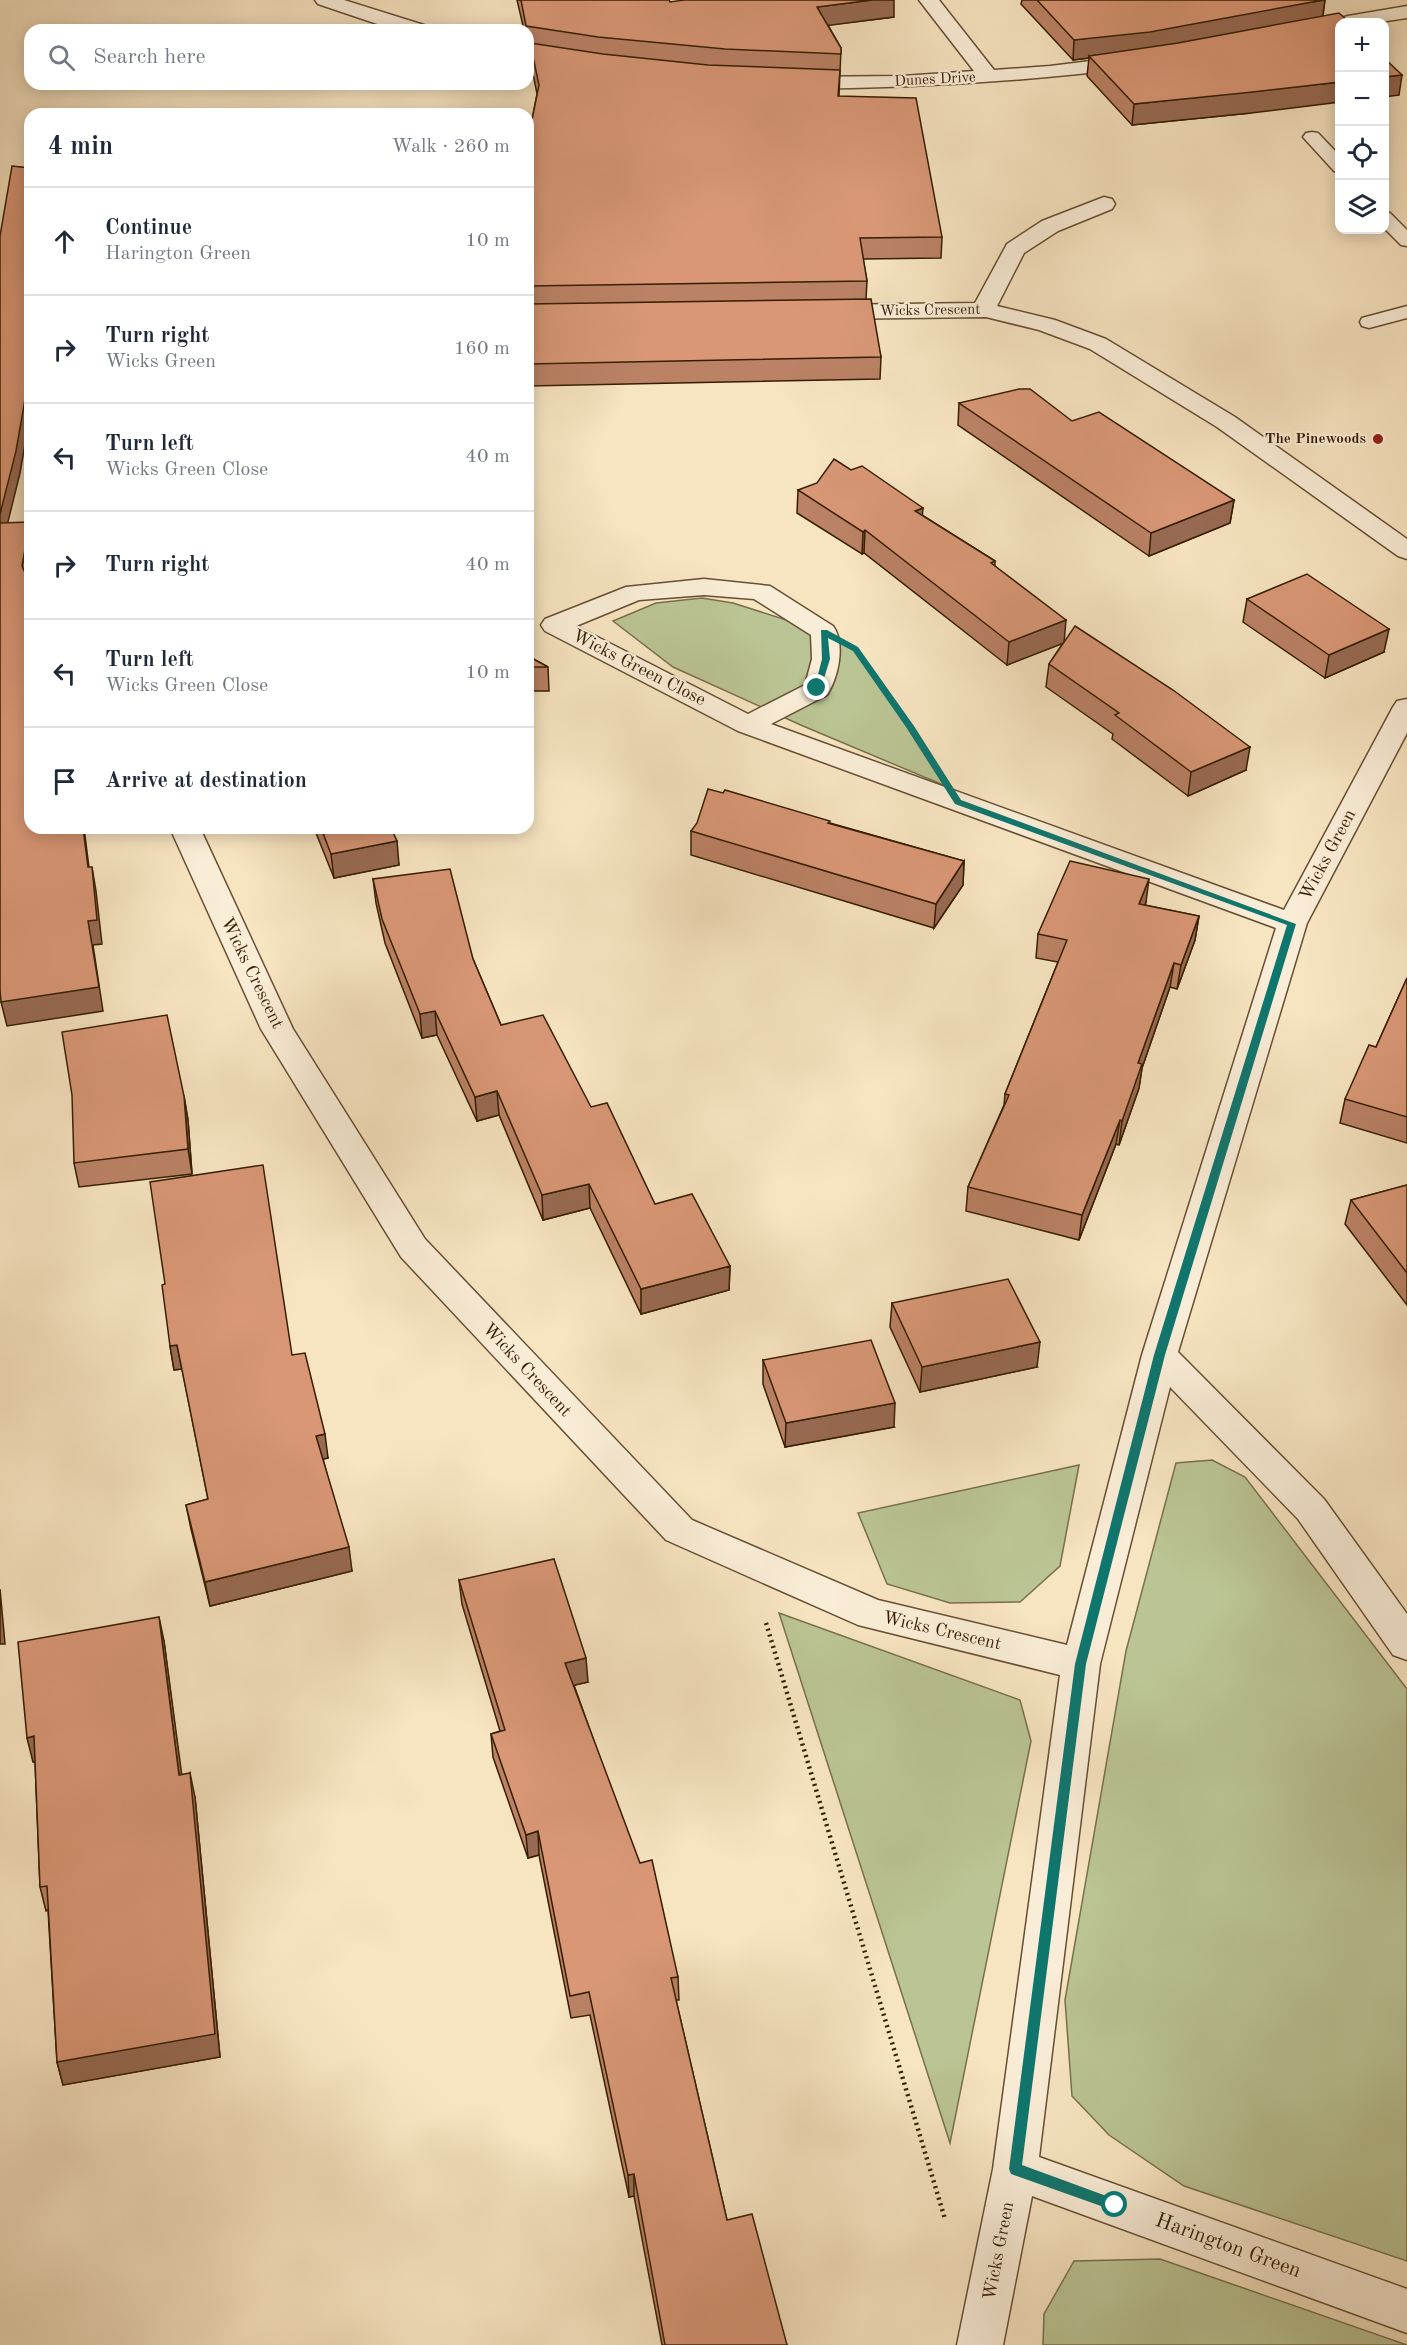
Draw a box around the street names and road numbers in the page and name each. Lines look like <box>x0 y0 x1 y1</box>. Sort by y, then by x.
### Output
street label: Dunes Drive <box>894 70 976 90</box>
street label: Wicks Crescent <box>879 303 981 319</box>
street label: Wicks Green Close <box>569 627 709 709</box>
street label: Wicks Green <box>1297 806 1360 903</box>
street label: Wicks Crescent <box>217 915 287 1031</box>
street label: Wicks Crescent <box>479 1320 575 1420</box>
street label: Wicks Crescent <box>881 1609 1003 1653</box>
street label: Wicks Green <box>981 2200 1017 2302</box>
street label: Harington Green <box>1152 2210 1304 2282</box>

